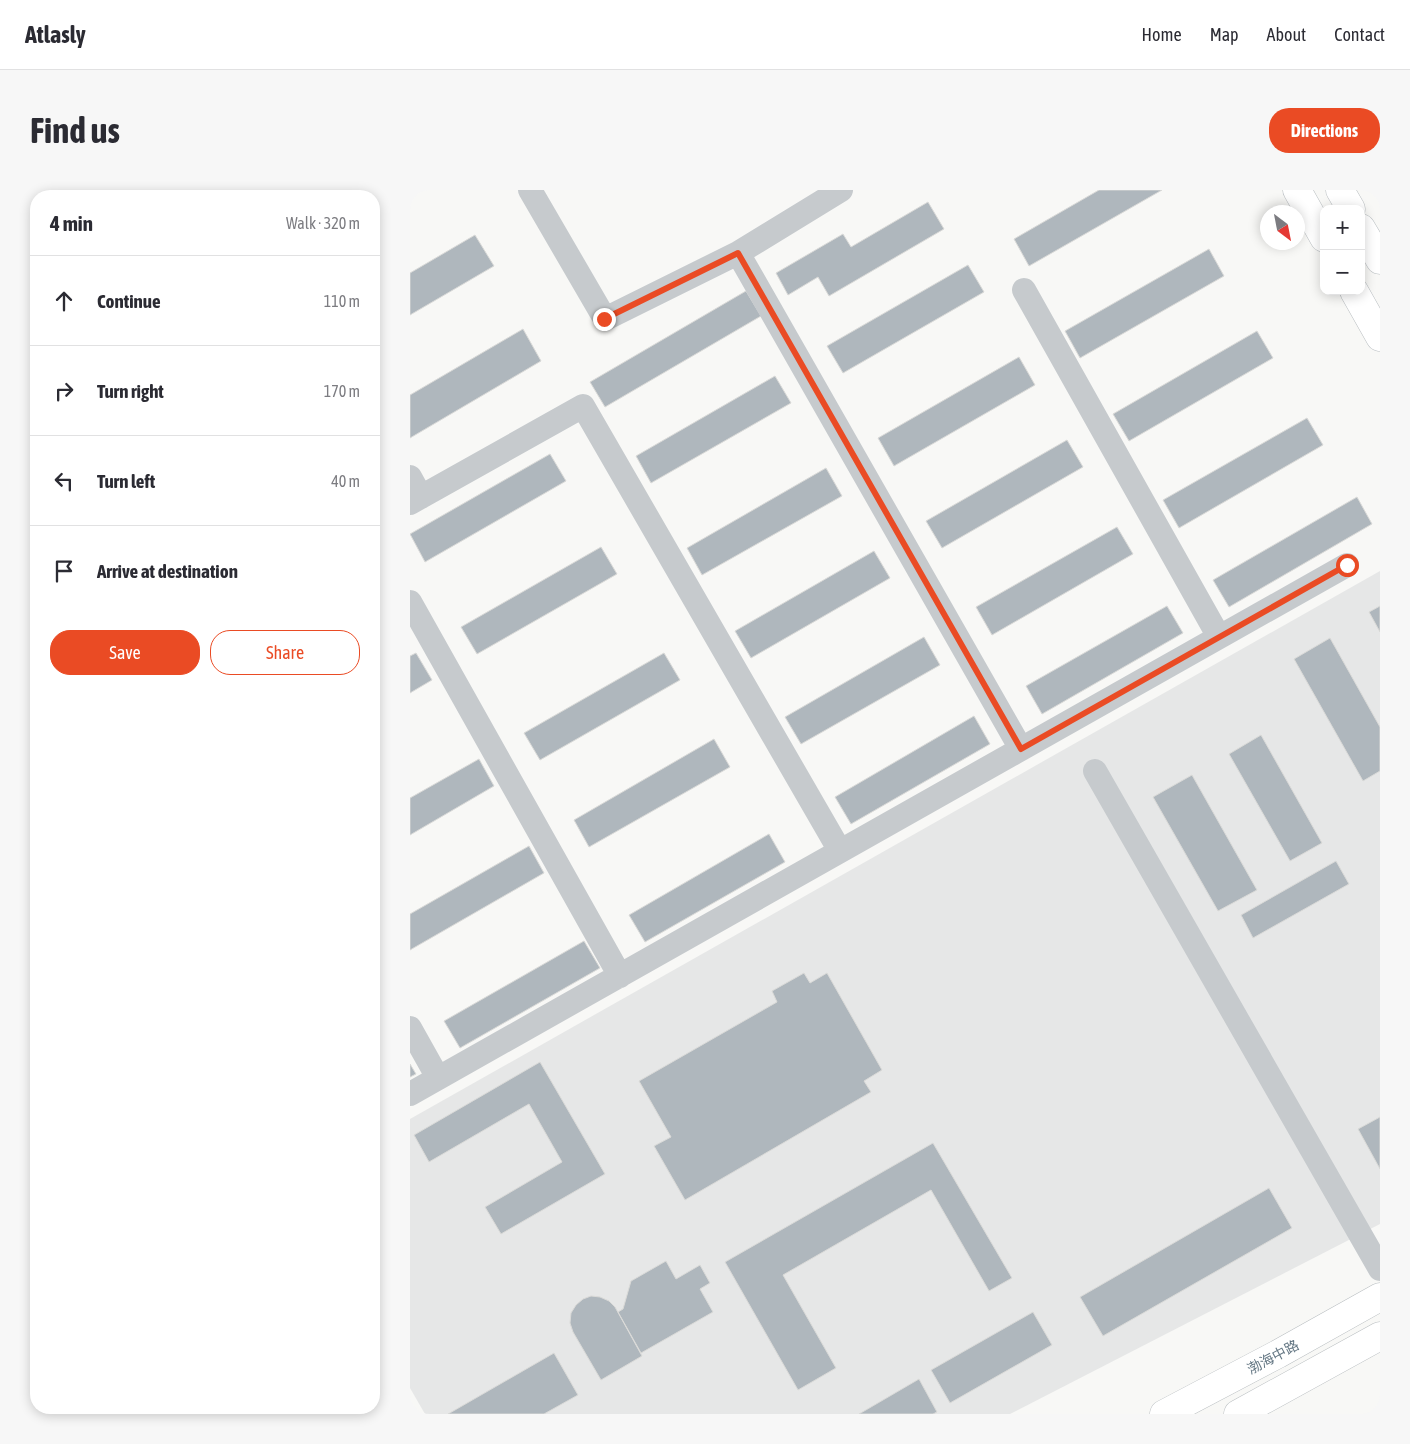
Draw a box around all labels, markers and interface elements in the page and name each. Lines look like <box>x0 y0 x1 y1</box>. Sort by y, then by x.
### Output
text: Atlasly <box>25 21 86 48</box>
text: Home <box>1142 24 1182 45</box>
text: Map <box>1210 24 1239 45</box>
text: About <box>1267 24 1306 45</box>
text: Contact <box>1334 24 1385 45</box>
button: Directions <box>1269 108 1380 153</box>
text: Find us <box>30 110 120 150</box>
north arrow <box>1260 205 1305 250</box>
map controls <box>1320 205 1365 295</box>
button: + <box>1320 205 1365 250</box>
text: 4 min <box>50 211 93 235</box>
text: Walk · 320 m <box>286 214 360 232</box>
button: − <box>1320 250 1365 295</box>
icon: ahead <box>50 287 78 315</box>
text: Continue <box>97 290 161 312</box>
text: 110 m <box>324 292 360 310</box>
route end <box>593 308 616 331</box>
icon: right <box>50 377 78 405</box>
text: Turn right <box>97 380 164 402</box>
text: 170 m <box>324 382 360 400</box>
icon: left <box>50 467 78 495</box>
text: Turn left <box>97 470 155 492</box>
text: 40 m <box>331 472 360 490</box>
route start <box>1336 554 1359 577</box>
icon: arrive <box>50 557 78 585</box>
text: Arrive at destination <box>97 560 238 582</box>
button: Save <box>50 630 200 675</box>
button: Share <box>210 630 360 675</box>
street label: 渤海中路 <box>1245 1337 1301 1377</box>

